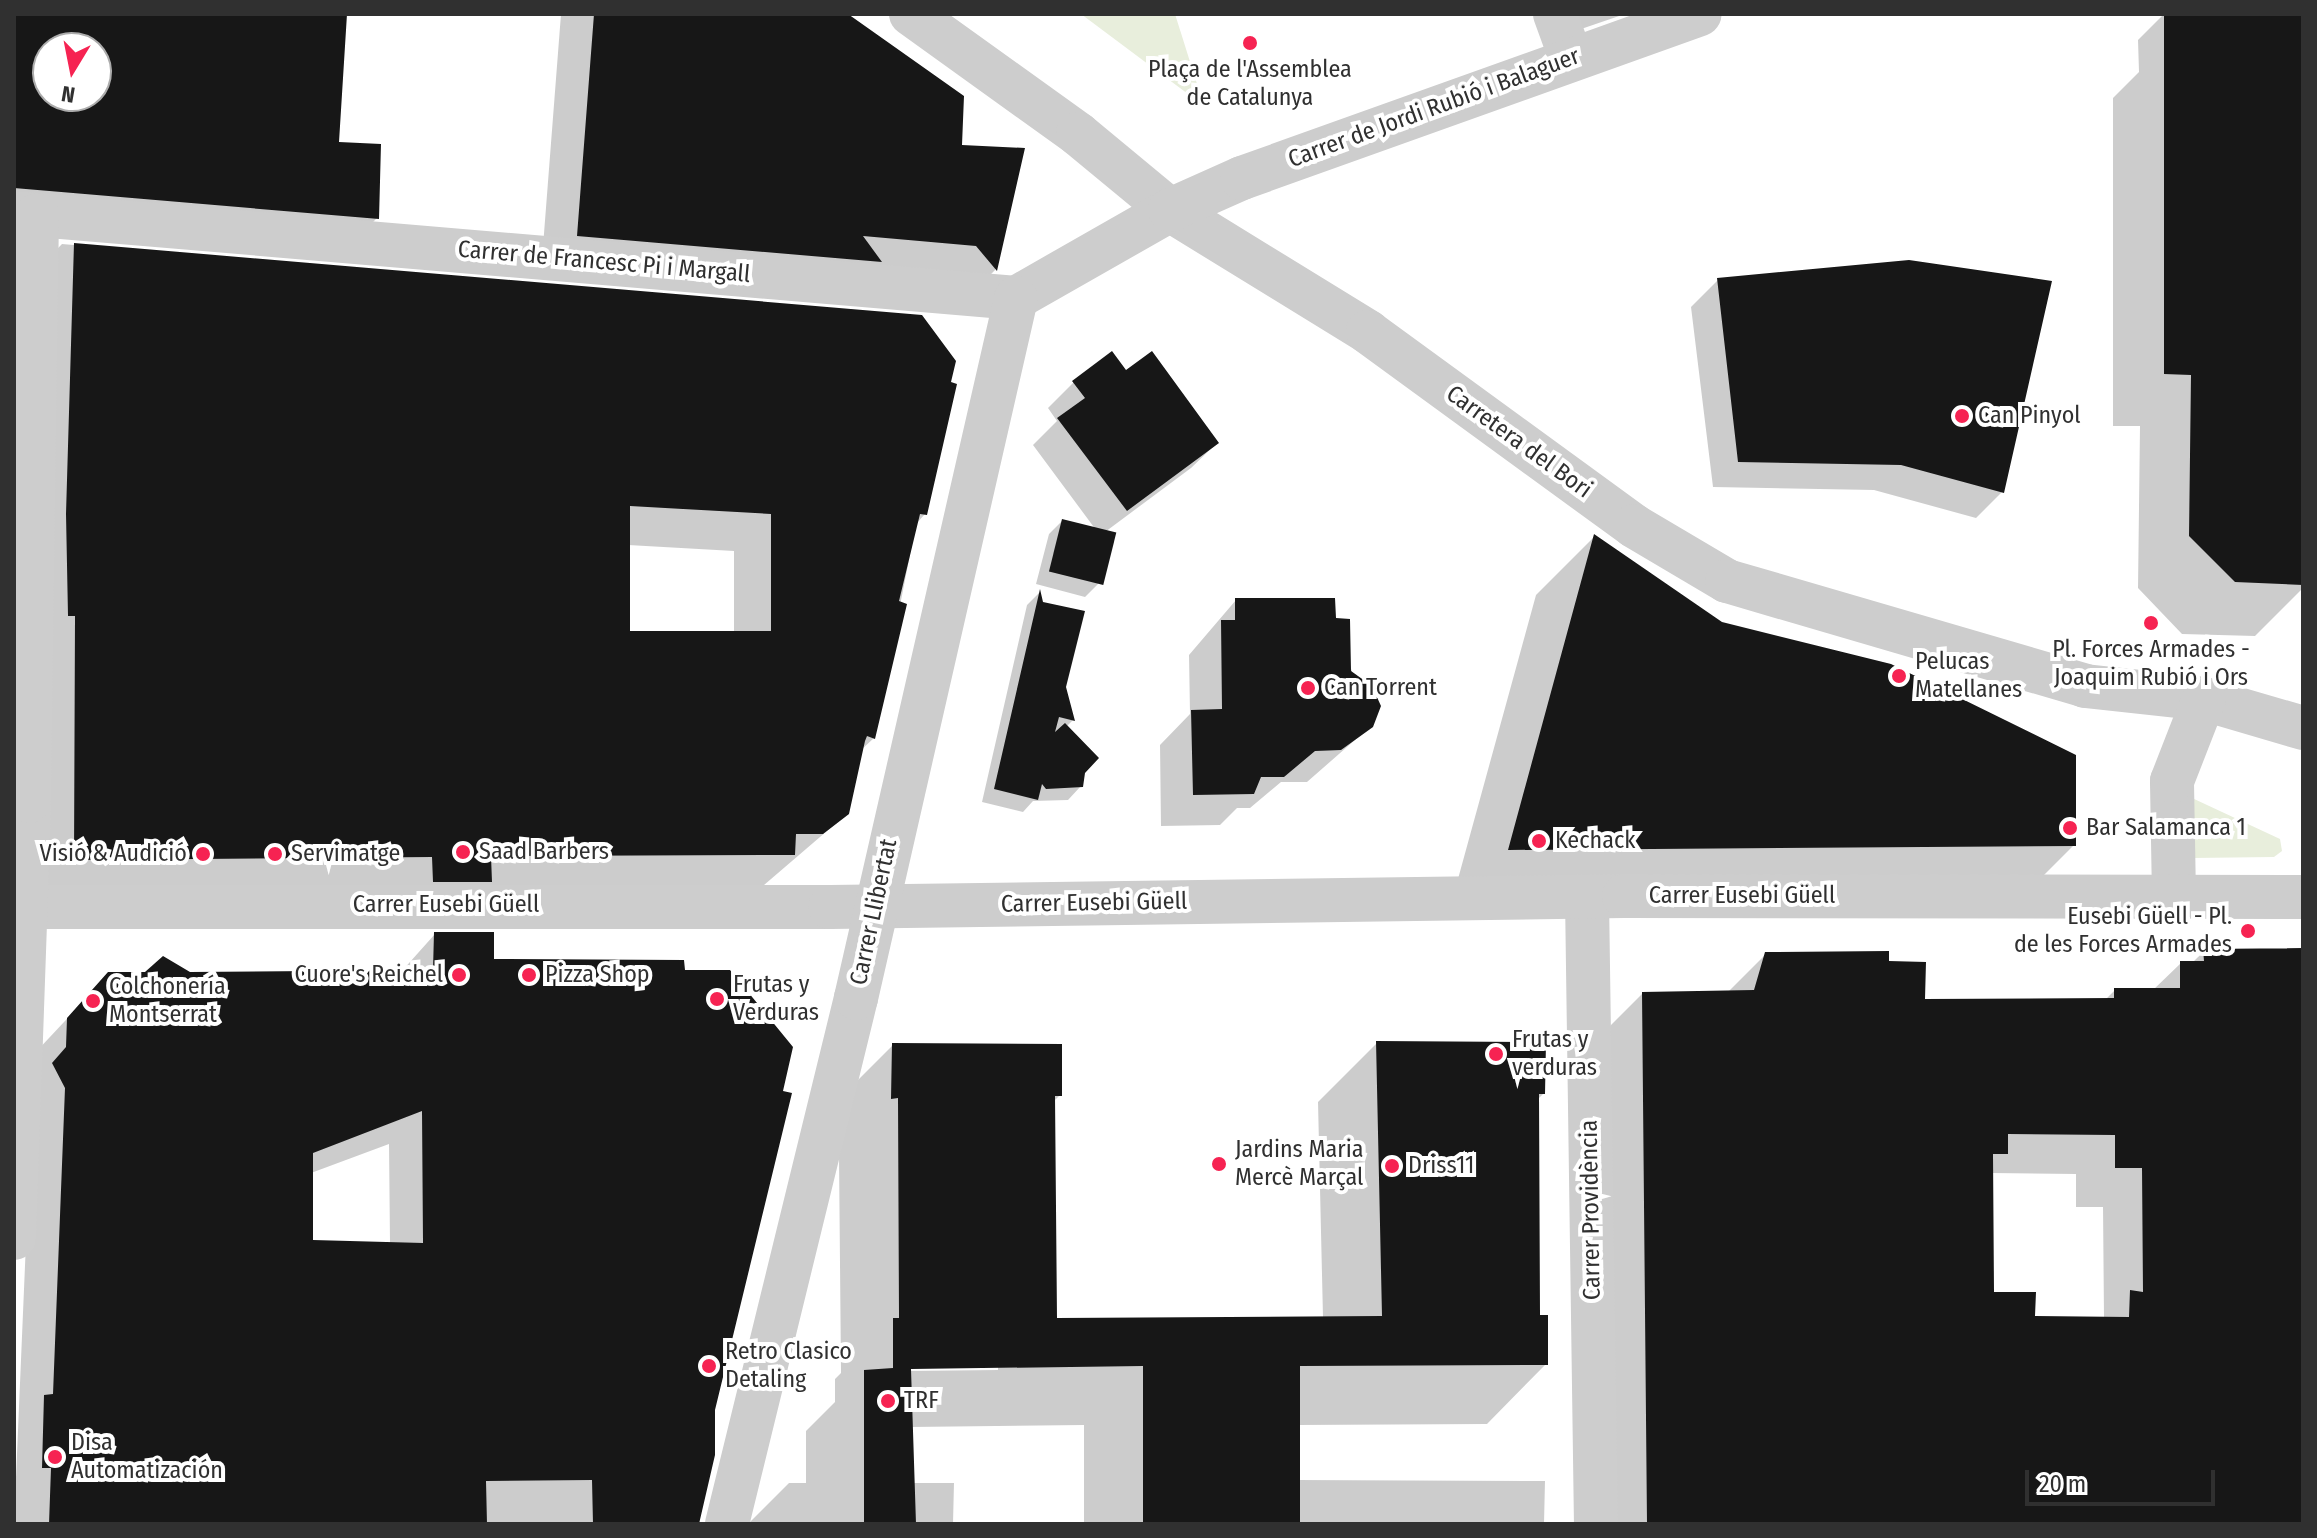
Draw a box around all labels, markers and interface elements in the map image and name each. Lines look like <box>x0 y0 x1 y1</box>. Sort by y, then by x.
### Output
north arrow <box>32 32 112 112</box>
marker: Plaça de l'Assemblea de Catalunya <box>1241 34 1259 52</box>
street label: Carrer de Jordi Rubió i Balaguer <box>1284 42 1584 174</box>
place label: Plaça de l'Assemblea de Catalunya <box>1148 56 1352 112</box>
text: N <box>59 80 77 109</box>
street label: Carrer de Francesc Pi i Margall <box>457 235 751 289</box>
street label: Carretera del Bori <box>1441 380 1597 504</box>
place label: Can Pinyol <box>1978 402 2081 430</box>
marker: Can Pinyol <box>1953 407 1971 425</box>
marker: Pl. Forces Armades - Joaquim Rubió i Ors <box>2142 614 2160 632</box>
place label: Pl. Forces Armades - Joaquim Rubió i Ors <box>2052 636 2250 692</box>
place label: Pelucas Matellanes <box>1915 648 2022 704</box>
marker: Pelucas Matellanes <box>1890 667 1908 685</box>
place label: Can Torrent <box>1324 674 1437 702</box>
marker: Can Torrent <box>1299 679 1317 697</box>
place label: Bar Salamanca 1 <box>2086 814 2246 842</box>
marker: Bar Salamanca 1 <box>2061 819 2079 837</box>
place label: Kechack <box>1555 827 1635 855</box>
marker: Kechack <box>1530 832 1548 850</box>
street label: Carrer Llibertat <box>844 836 904 988</box>
place label: Saad Barbers <box>479 838 609 866</box>
place label: Visió & Audició <box>40 840 187 868</box>
place label: Servimatge <box>291 840 400 868</box>
marker: Saad Barbers <box>454 843 472 861</box>
marker: Visió & Audició <box>194 845 212 863</box>
marker: Servimatge <box>266 845 284 863</box>
street label: Carrer Eusebi Güell <box>1649 882 1835 910</box>
street label: Carrer Eusebi Güell <box>1001 887 1187 919</box>
street label: Carrer Eusebi Güell <box>353 891 539 919</box>
place label: Eusebi Güell - Pl. de les Forces Armades <box>2014 903 2232 959</box>
marker: Eusebi Güell - Pl. de les Forces Armades <box>2239 922 2257 940</box>
place label: Cuore's Reichel <box>294 961 443 989</box>
place label: Pizza Shop <box>545 961 650 989</box>
marker: Cuore's Reichel <box>450 966 468 984</box>
marker: Pizza Shop <box>520 966 538 984</box>
place label: Frutas y Verduras <box>733 971 819 1027</box>
place label: Colchonería Montserrat <box>109 973 226 1029</box>
marker: Frutas y Verduras <box>708 990 726 1008</box>
marker: Colchonería Montserrat <box>84 992 102 1010</box>
place label: Frutas y verduras <box>1512 1026 1597 1082</box>
marker: Frutas y verduras <box>1487 1045 1505 1063</box>
street label: Carrer Providència <box>1575 1120 1607 1300</box>
place label: Jardins Maria Mercè Marçal <box>1235 1136 1363 1192</box>
place label: Driss11 <box>1408 1152 1474 1180</box>
marker: Jardins Maria Mercè Marçal <box>1210 1155 1228 1173</box>
marker: Driss11 <box>1383 1157 1401 1175</box>
place label: Retro Clasico Detaling <box>725 1338 852 1394</box>
marker: Retro Clasico Detaling <box>700 1357 718 1375</box>
place label: TRF <box>904 1387 939 1415</box>
marker: TRF <box>879 1392 897 1410</box>
place label: Disa Automatización <box>71 1429 223 1485</box>
marker: Disa Automatización <box>46 1448 64 1466</box>
scale bar <box>2029 1454 2219 1504</box>
text: 20 m <box>2039 1470 2086 1498</box>

